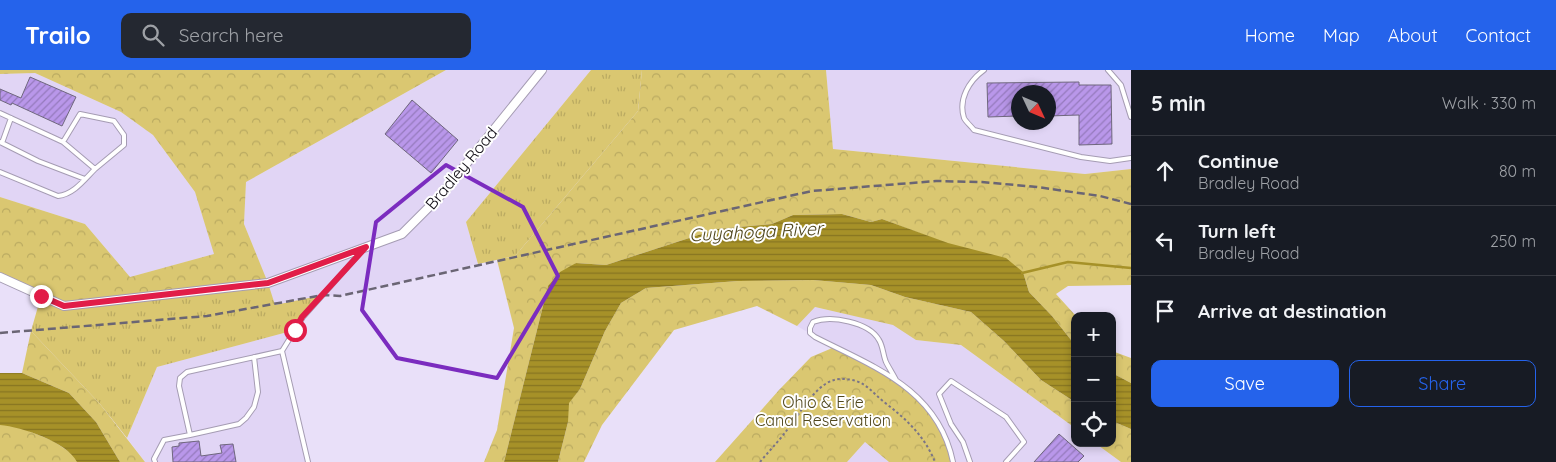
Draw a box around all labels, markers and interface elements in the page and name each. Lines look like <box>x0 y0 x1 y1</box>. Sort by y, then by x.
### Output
search box <box>121 13 471 58</box>
text: Trailo <box>25 20 91 50</box>
icon: search <box>139 21 167 49</box>
text: Search here <box>179 23 284 47</box>
text: Home <box>1245 24 1295 47</box>
text: Map <box>1323 24 1360 47</box>
text: About <box>1388 24 1438 47</box>
text: Contact <box>1466 24 1531 47</box>
north arrow <box>1011 85 1056 130</box>
text: 5 min <box>1151 90 1206 116</box>
text: Walk · 330 m <box>1442 93 1536 113</box>
street label: Bradley Road <box>421 123 501 213</box>
text: Continue <box>1198 149 1279 173</box>
icon: ahead <box>1151 157 1179 185</box>
text: 80 m <box>1499 161 1536 181</box>
text: Bradley Road <box>1198 173 1299 193</box>
water label: Cuyahoga River <box>689 216 825 246</box>
text: Turn left <box>1198 219 1276 243</box>
icon: left <box>1151 227 1179 255</box>
text: 250 m <box>1490 231 1536 251</box>
text: Bradley Road <box>1198 243 1299 263</box>
route end <box>30 285 53 308</box>
icon: arrive <box>1151 297 1179 325</box>
text: Arrive at destination <box>1198 299 1387 323</box>
map controls <box>1071 312 1116 447</box>
button: + <box>1071 312 1116 357</box>
route start <box>284 319 307 342</box>
button: − <box>1071 357 1116 402</box>
button: Save <box>1151 360 1339 407</box>
button: Share <box>1349 360 1536 407</box>
park label: Ohio & Erie Canal Reservation <box>755 392 891 430</box>
button: locate <box>1071 402 1116 447</box>

